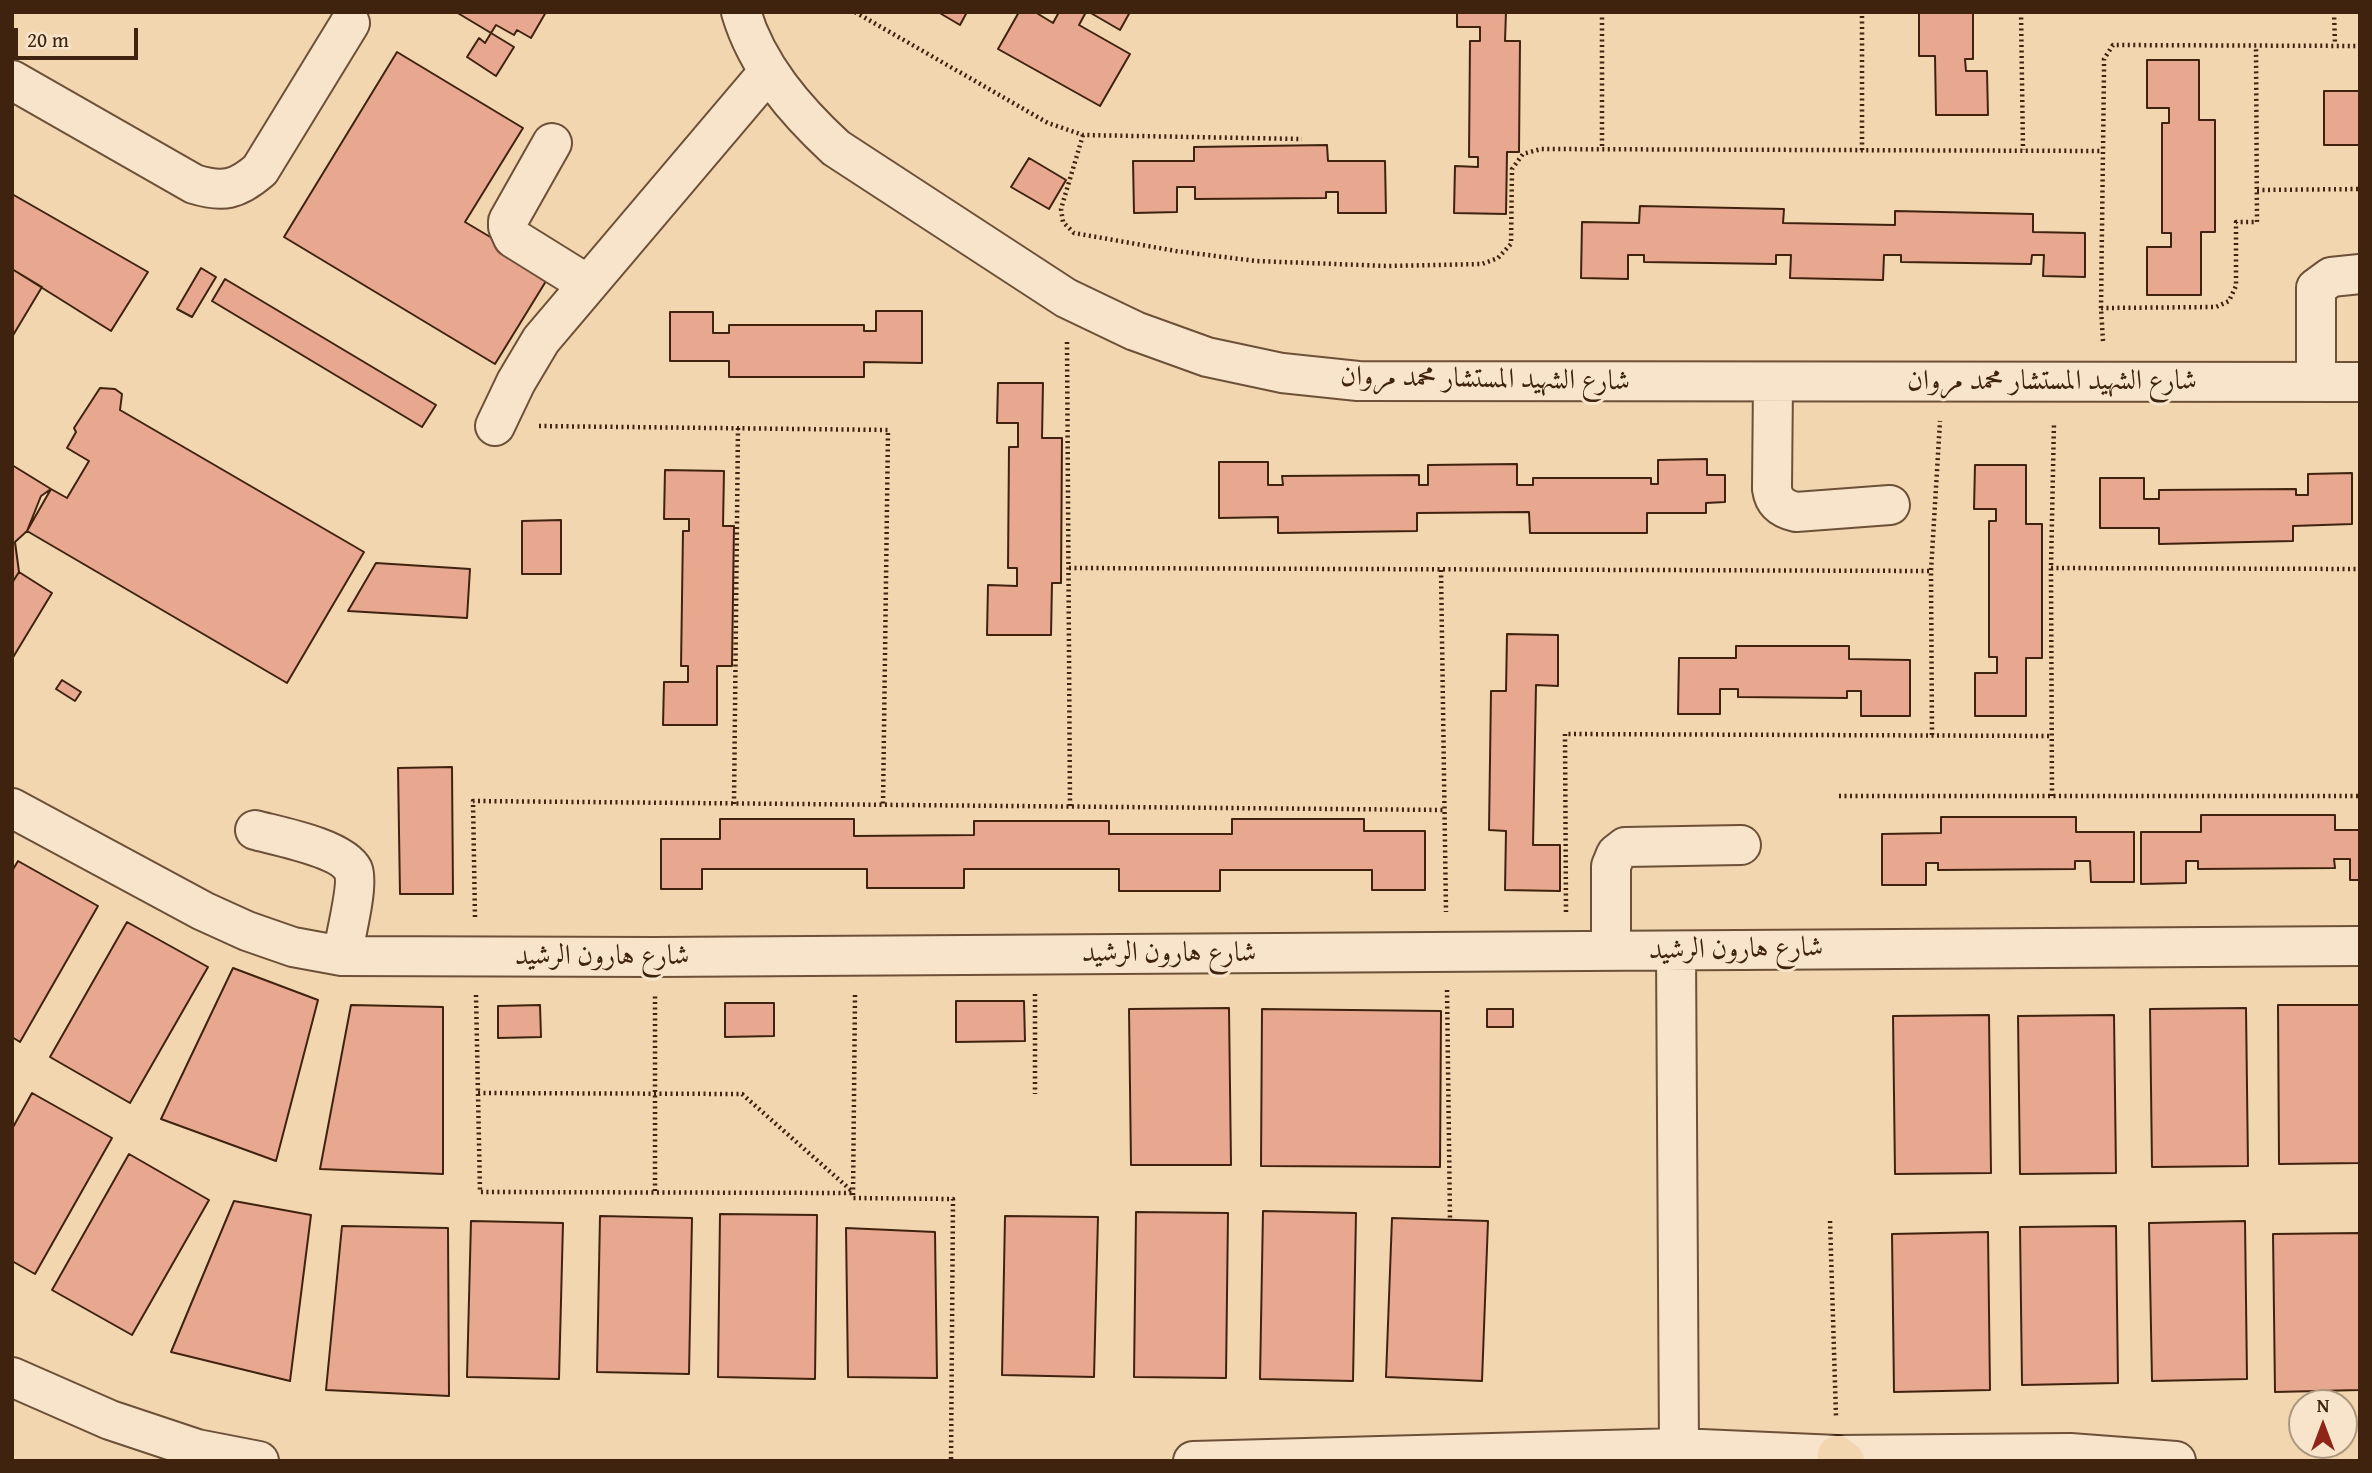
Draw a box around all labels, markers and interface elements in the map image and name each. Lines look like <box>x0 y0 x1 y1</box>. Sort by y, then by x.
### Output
scale bar <box>18 14 142 58</box>
text: 20 m <box>27 24 69 55</box>
street label: شارع الشهيد المستشار محمد مروان <box>1340 361 1630 399</box>
street label: شارع الشهيد المستشار محمد مروان <box>1907 365 2197 399</box>
street label: شارع هارون الرشيد <box>1648 932 1824 968</box>
street label: شارع هارون الرشيد <box>1082 937 1256 971</box>
street label: شارع هارون الرشيد <box>515 940 689 974</box>
north arrow <box>2288 1389 2358 1459</box>
text: N <box>2317 1391 2329 1419</box>

